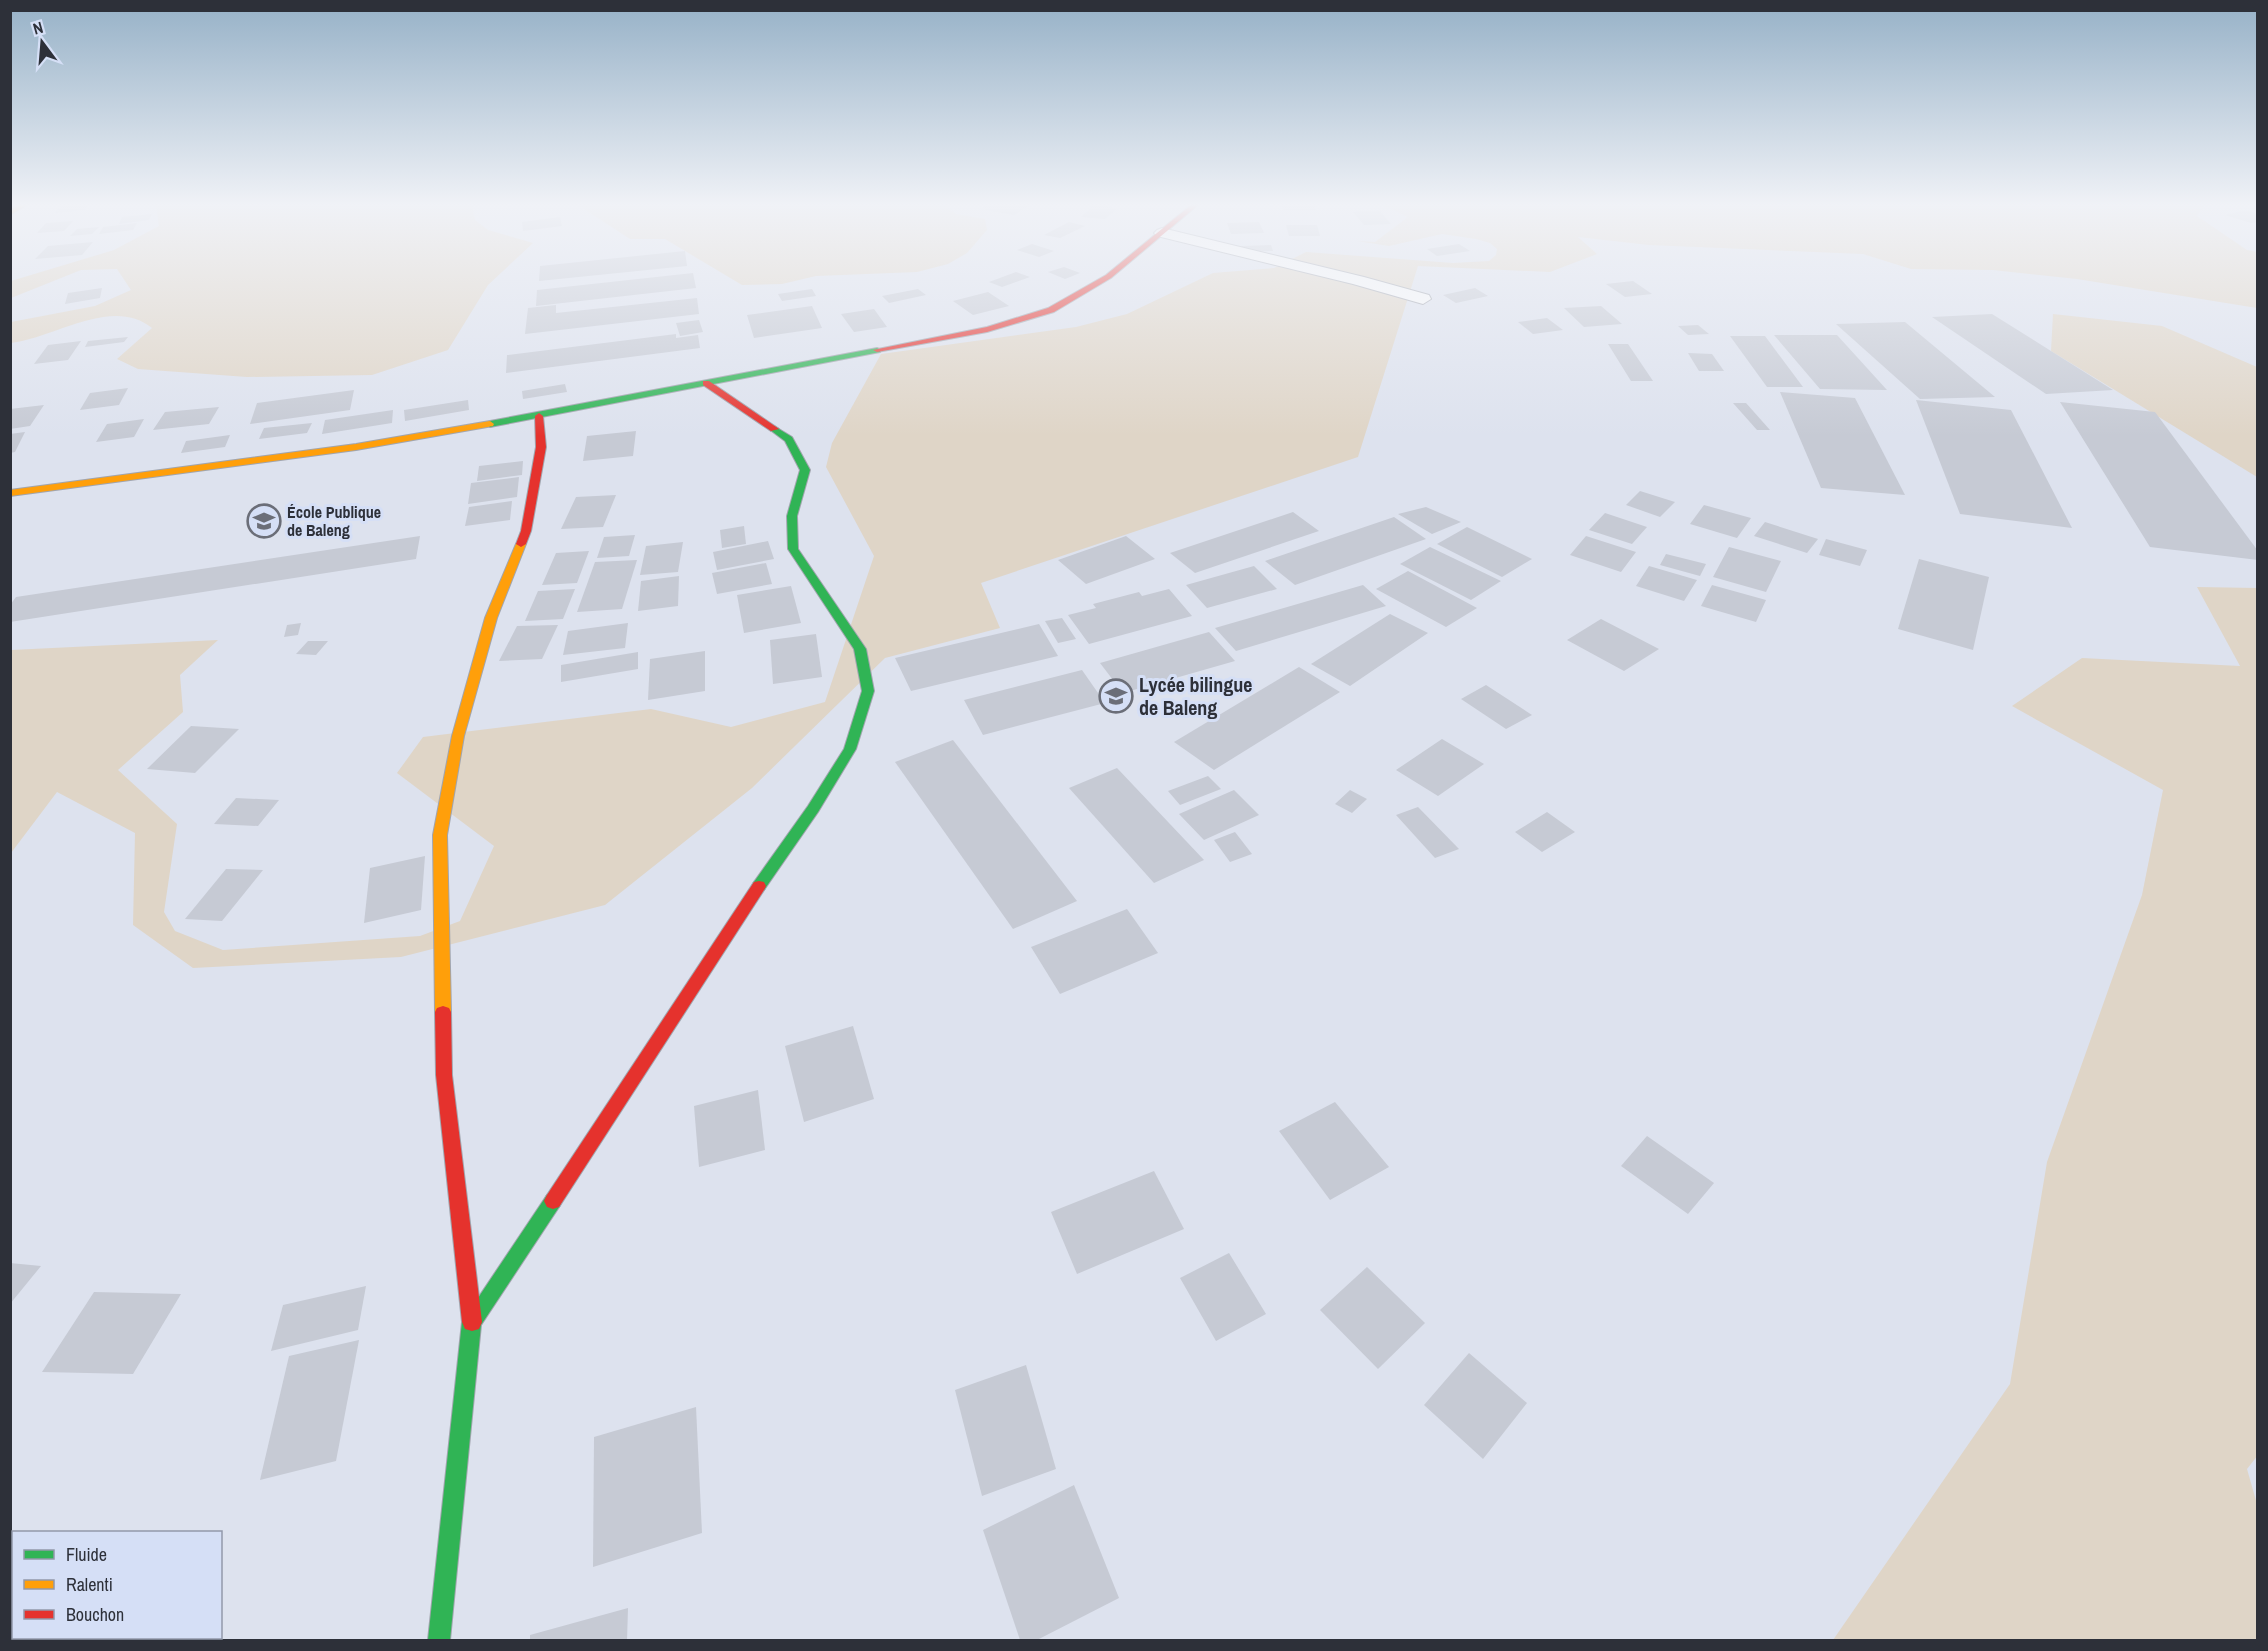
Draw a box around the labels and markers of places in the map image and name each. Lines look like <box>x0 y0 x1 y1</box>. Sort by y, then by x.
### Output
place label: École Publique de Baleng <box>287 501 381 541</box>
school or university icon: École Publique de Baleng <box>246 503 282 539</box>
place label: Lycée bilingue de Baleng <box>1139 671 1252 721</box>
school or university icon: Lycée bilingue de Baleng <box>1098 678 1134 714</box>

